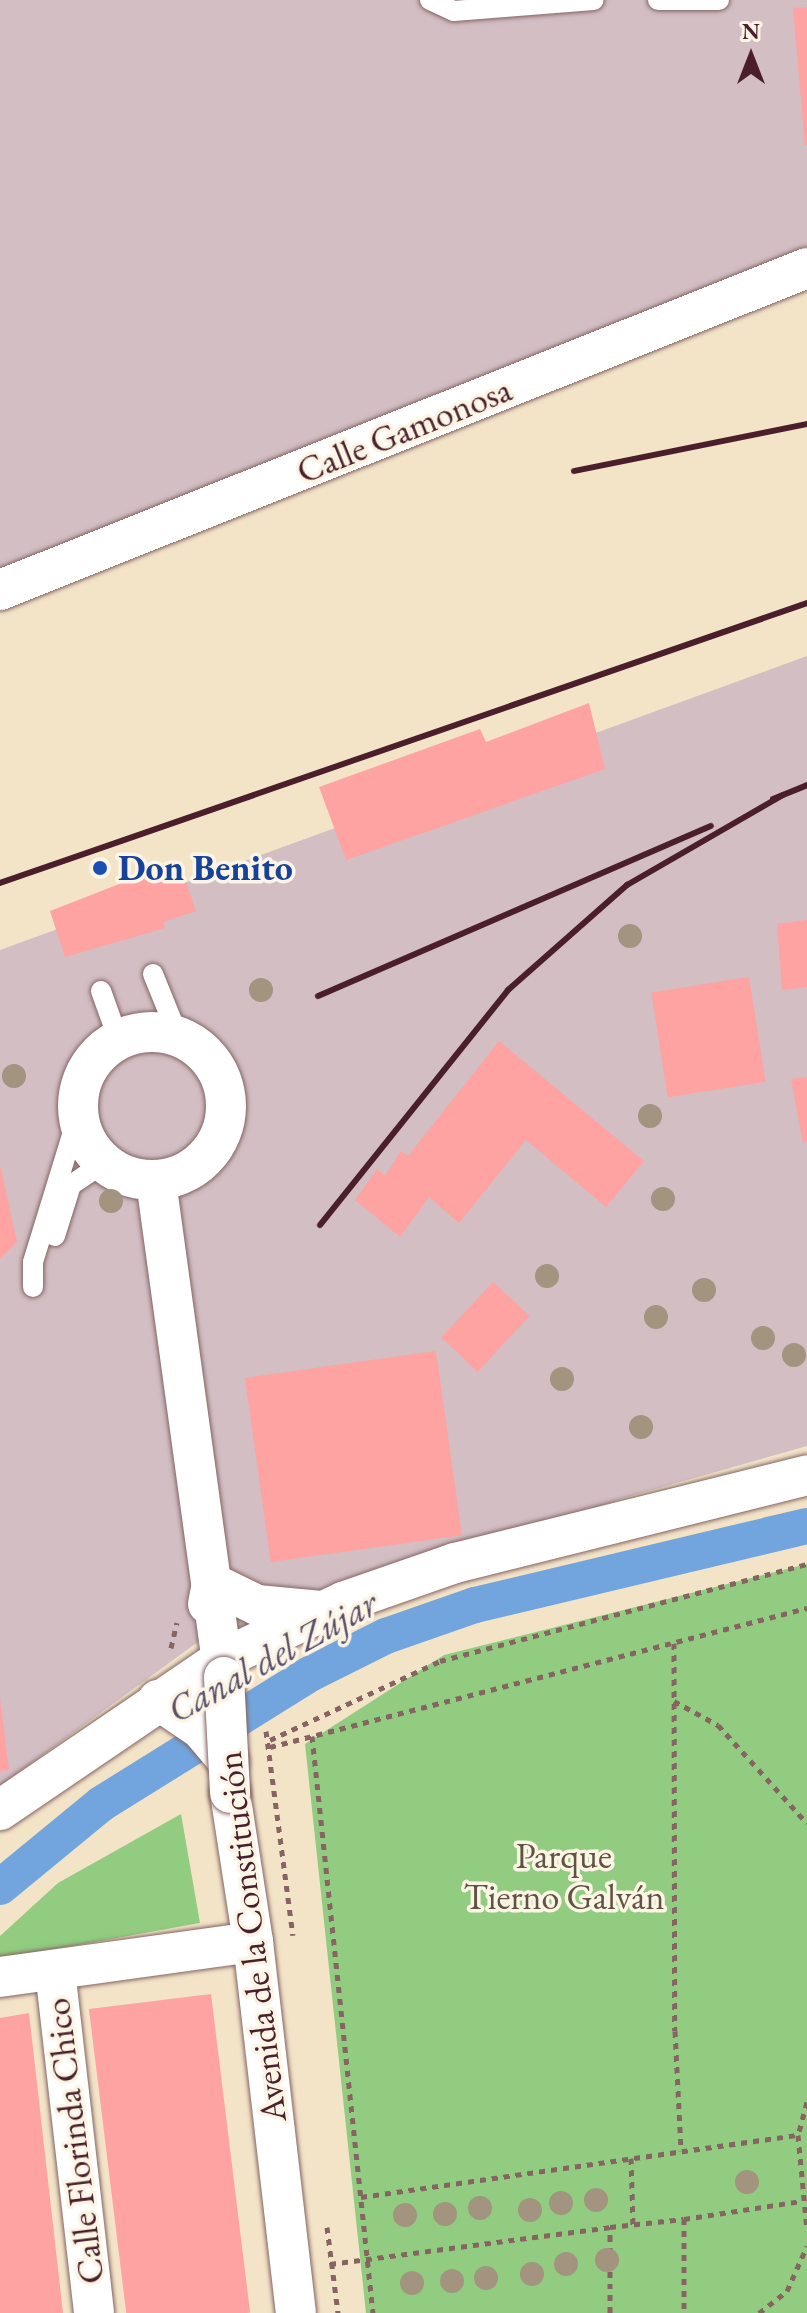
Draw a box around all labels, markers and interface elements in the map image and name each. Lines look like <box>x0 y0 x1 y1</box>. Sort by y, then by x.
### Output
north arrow <box>711 16 791 96</box>
text: N <box>742 17 760 46</box>
street label: Calle Gamonosa <box>290 367 518 493</box>
place label: Don Benito <box>118 846 293 890</box>
marker: Don Benito <box>89 857 111 879</box>
water label: Canal del Zújar <box>159 1580 385 1732</box>
street label: Avenida de la Constitución <box>207 1749 295 2125</box>
park label: Parque Tierno Galván <box>464 1833 664 1918</box>
street label: Calle Florinda Chico <box>35 1996 113 2286</box>

